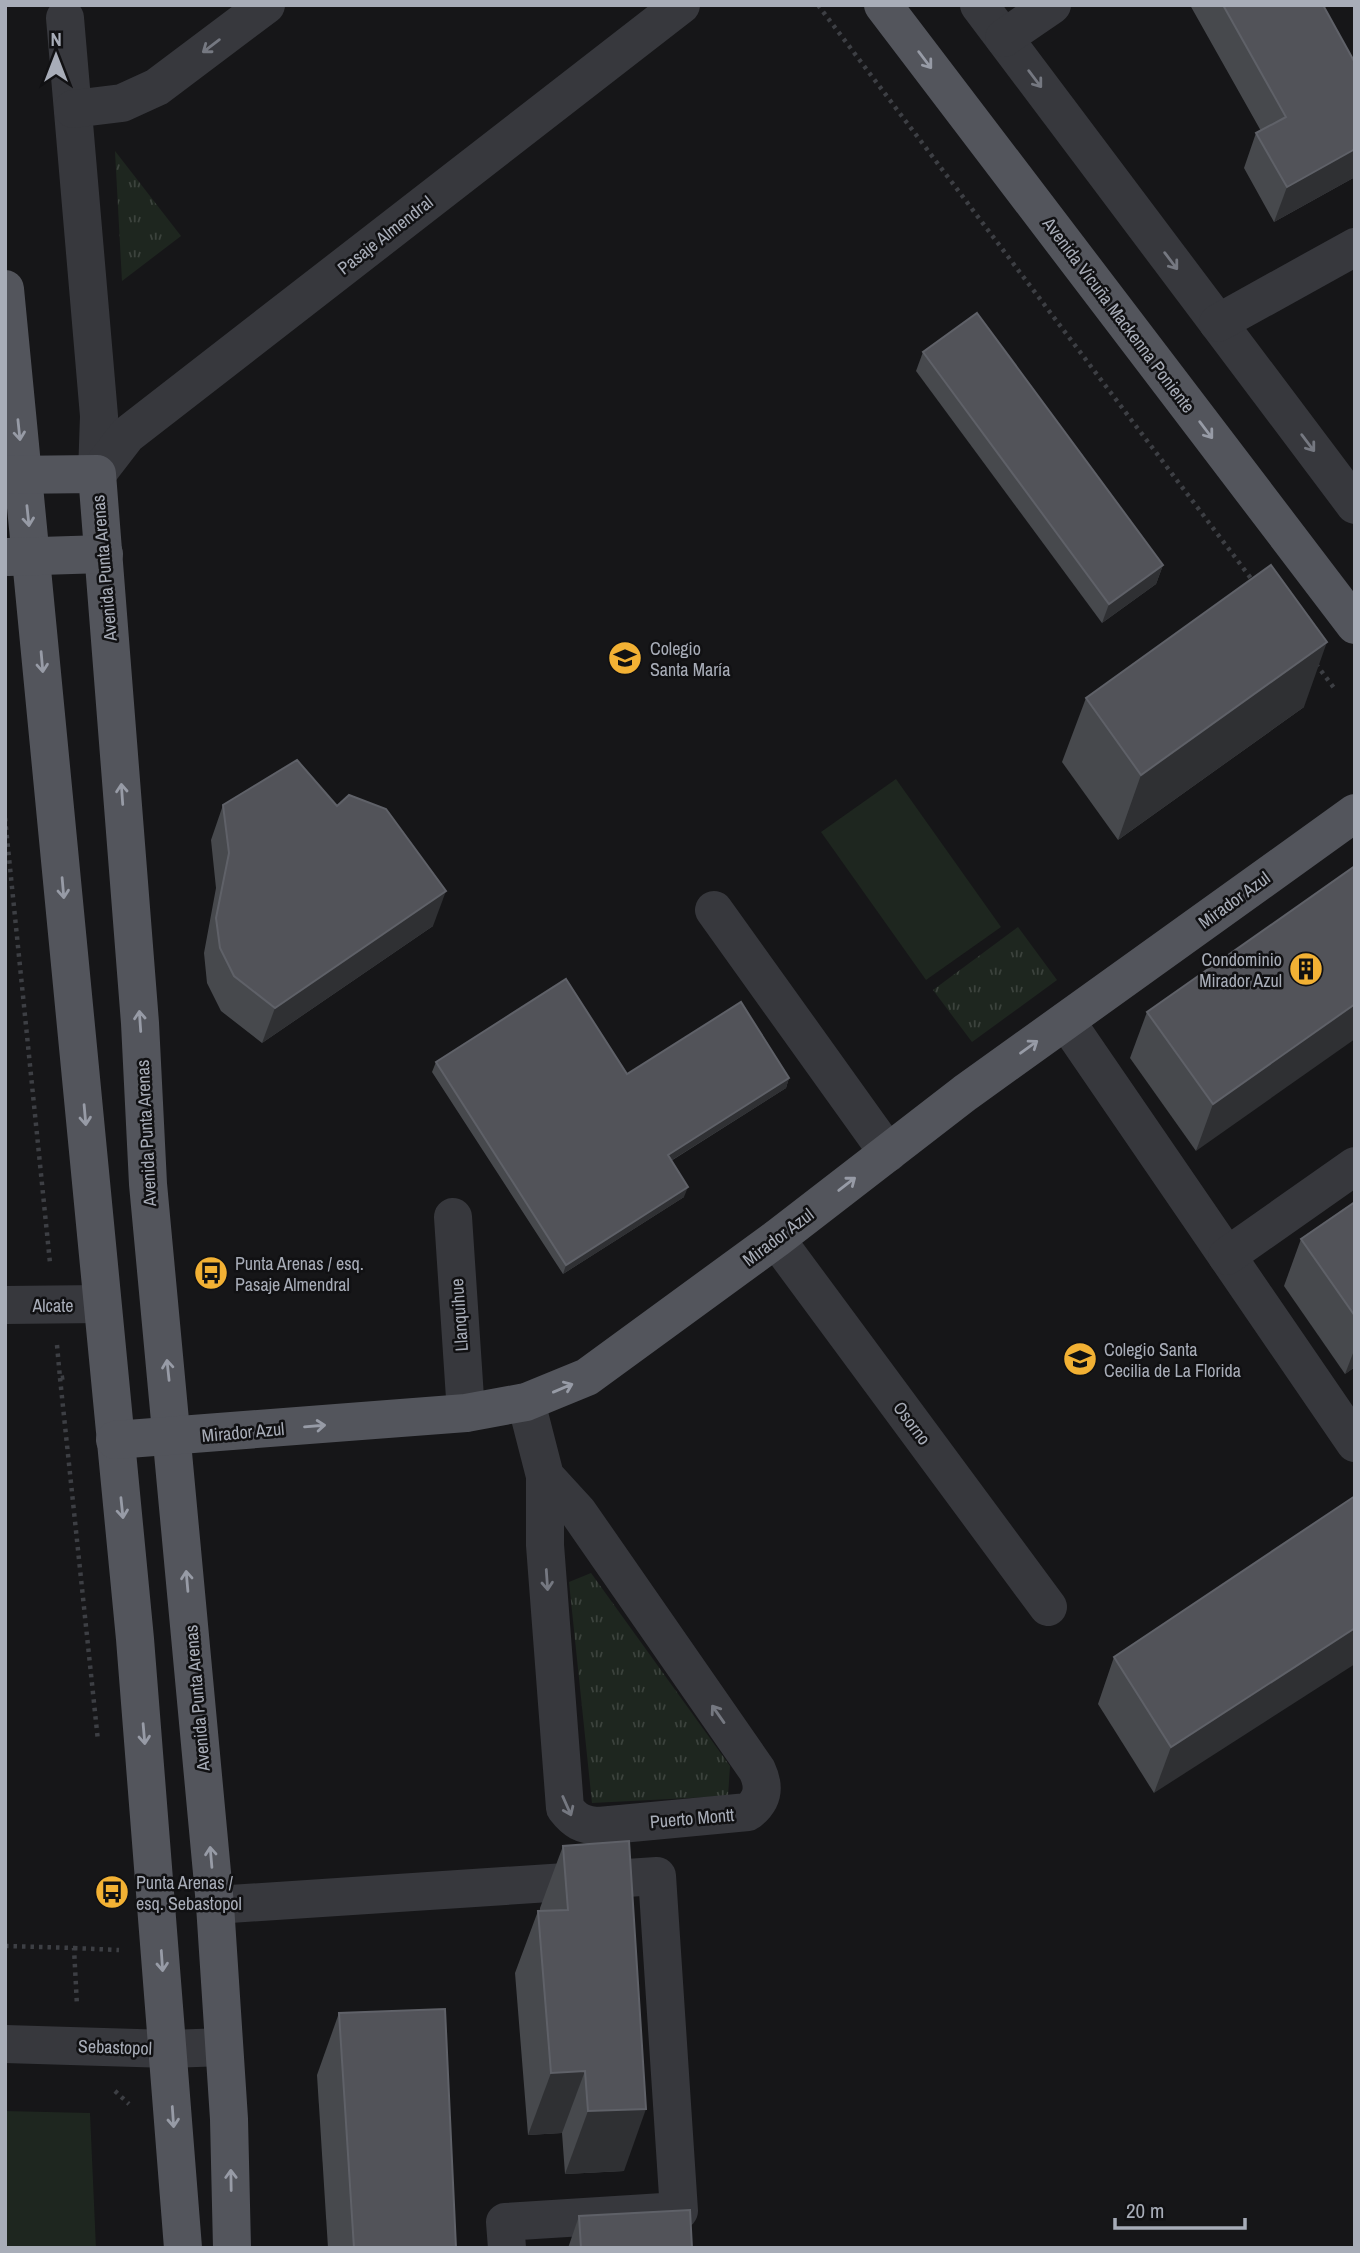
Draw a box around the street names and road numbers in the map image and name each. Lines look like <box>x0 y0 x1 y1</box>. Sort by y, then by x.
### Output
street label: Pasaje Almendral <box>332 190 438 280</box>
street label: Avenida Vicuña Mackenna Poniente <box>1036 211 1201 418</box>
street label: Avenida Punta Arenas <box>85 494 123 643</box>
street label: Mirador Azul <box>1193 866 1275 934</box>
street label: Avenida Punta Arenas <box>130 1059 162 1208</box>
street label: Mirador Azul <box>737 1202 819 1272</box>
street label: Llanquihue <box>444 1278 474 1352</box>
street label: Alcate <box>31 1293 74 1318</box>
street label: Osorno <box>887 1396 937 1450</box>
street label: Mirador Azul <box>201 1416 285 1448</box>
street label: Avenida Punta Arenas <box>178 1624 216 1773</box>
street label: Puerto Montt <box>649 1802 735 1834</box>
street label: Sebastopol <box>78 2033 152 2061</box>

